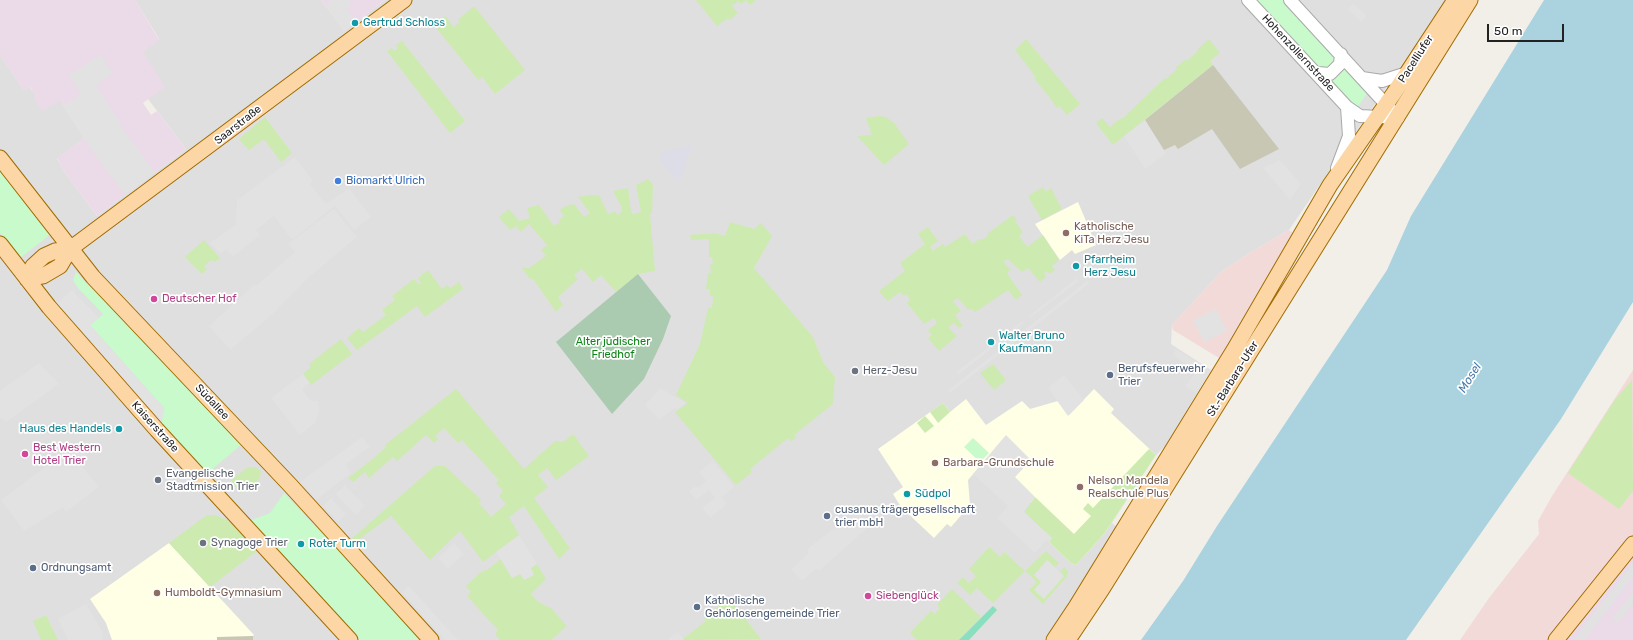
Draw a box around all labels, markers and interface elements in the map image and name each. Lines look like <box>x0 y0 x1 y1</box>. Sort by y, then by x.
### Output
street label: Hohenzollernstraße <box>1259 12 1337 94</box>
place label: Gertrud Schloss <box>363 16 445 30</box>
scale bar <box>1489 16 1566 42</box>
marker: Gertrud Schloss <box>350 18 360 28</box>
text: 50 m <box>1494 24 1522 38</box>
street label: Pacelliufer <box>1396 33 1436 85</box>
street label: Saarstraße <box>212 103 264 147</box>
place label: Biomarkt Ulrich <box>346 174 425 188</box>
marker: Biomarkt Ulrich <box>333 176 343 186</box>
place label: Katholische KiTa Herz Jesu <box>1074 220 1149 246</box>
marker: Katholische KiTa Herz Jesu <box>1061 228 1071 238</box>
place label: Pfarrheim Herz Jesu <box>1084 253 1136 279</box>
marker: Pfarrheim Herz Jesu <box>1071 261 1081 271</box>
place label: Deutscher Hof <box>162 292 236 306</box>
marker: Deutscher Hof <box>149 294 159 304</box>
place label: Walter Bruno Kaufmann <box>999 329 1065 355</box>
park label: Alter jüdischer Friedhof <box>576 335 650 361</box>
marker: Walter Bruno Kaufmann <box>986 337 996 347</box>
street label: St.-Barbara-Ufer <box>1205 339 1261 419</box>
water label: Mosel <box>1455 361 1485 395</box>
place label: Berufsfeuerwehr Trier <box>1118 362 1205 388</box>
place label: Herz-Jesu <box>863 364 917 378</box>
marker: Herz-Jesu <box>850 366 860 376</box>
marker: Berufsfeuerwehr Trier <box>1105 370 1115 380</box>
street label: Südallee <box>192 382 232 422</box>
street label: Kaiserstraße <box>129 399 181 455</box>
place label: Haus des Handels <box>20 422 111 436</box>
marker: Haus des Handels <box>114 424 124 434</box>
place label: Best Western Hotel Trier <box>33 441 101 467</box>
marker: Best Western Hotel Trier <box>20 449 30 459</box>
place label: Barbara-Grundschule <box>943 456 1054 470</box>
marker: Barbara-Grundschule <box>930 458 940 468</box>
place label: Evangelische Stadtmission Trier <box>166 467 259 493</box>
place label: Nelson Mandela Realschule Plus <box>1088 474 1169 500</box>
marker: Evangelische Stadtmission Trier <box>153 475 163 485</box>
marker: Nelson Mandela Realschule Plus <box>1075 482 1085 492</box>
place label: Südpol <box>915 487 951 501</box>
marker: Südpol <box>902 489 912 499</box>
place label: cusanus trägergesellschaft trier mbH <box>835 503 975 529</box>
marker: cusanus trägergesellschaft trier mbH <box>822 511 832 521</box>
place label: Synagoge Trier <box>211 536 288 550</box>
place label: Roter Turm <box>309 537 366 551</box>
marker: Synagoge Trier <box>198 538 208 548</box>
marker: Roter Turm <box>296 539 306 549</box>
place label: Ordnungsamt <box>41 561 111 575</box>
marker: Ordnungsamt <box>28 563 38 573</box>
place label: Humboldt-Gymnasium <box>165 586 282 600</box>
marker: Humboldt-Gymnasium <box>152 588 162 598</box>
place label: Siebenglück <box>876 589 939 603</box>
marker: Siebenglück <box>863 591 873 601</box>
place label: Katholische Gehörlosengemeinde Trier <box>705 594 839 620</box>
marker: Katholische Gehörlosengemeinde Trier <box>692 602 702 612</box>

